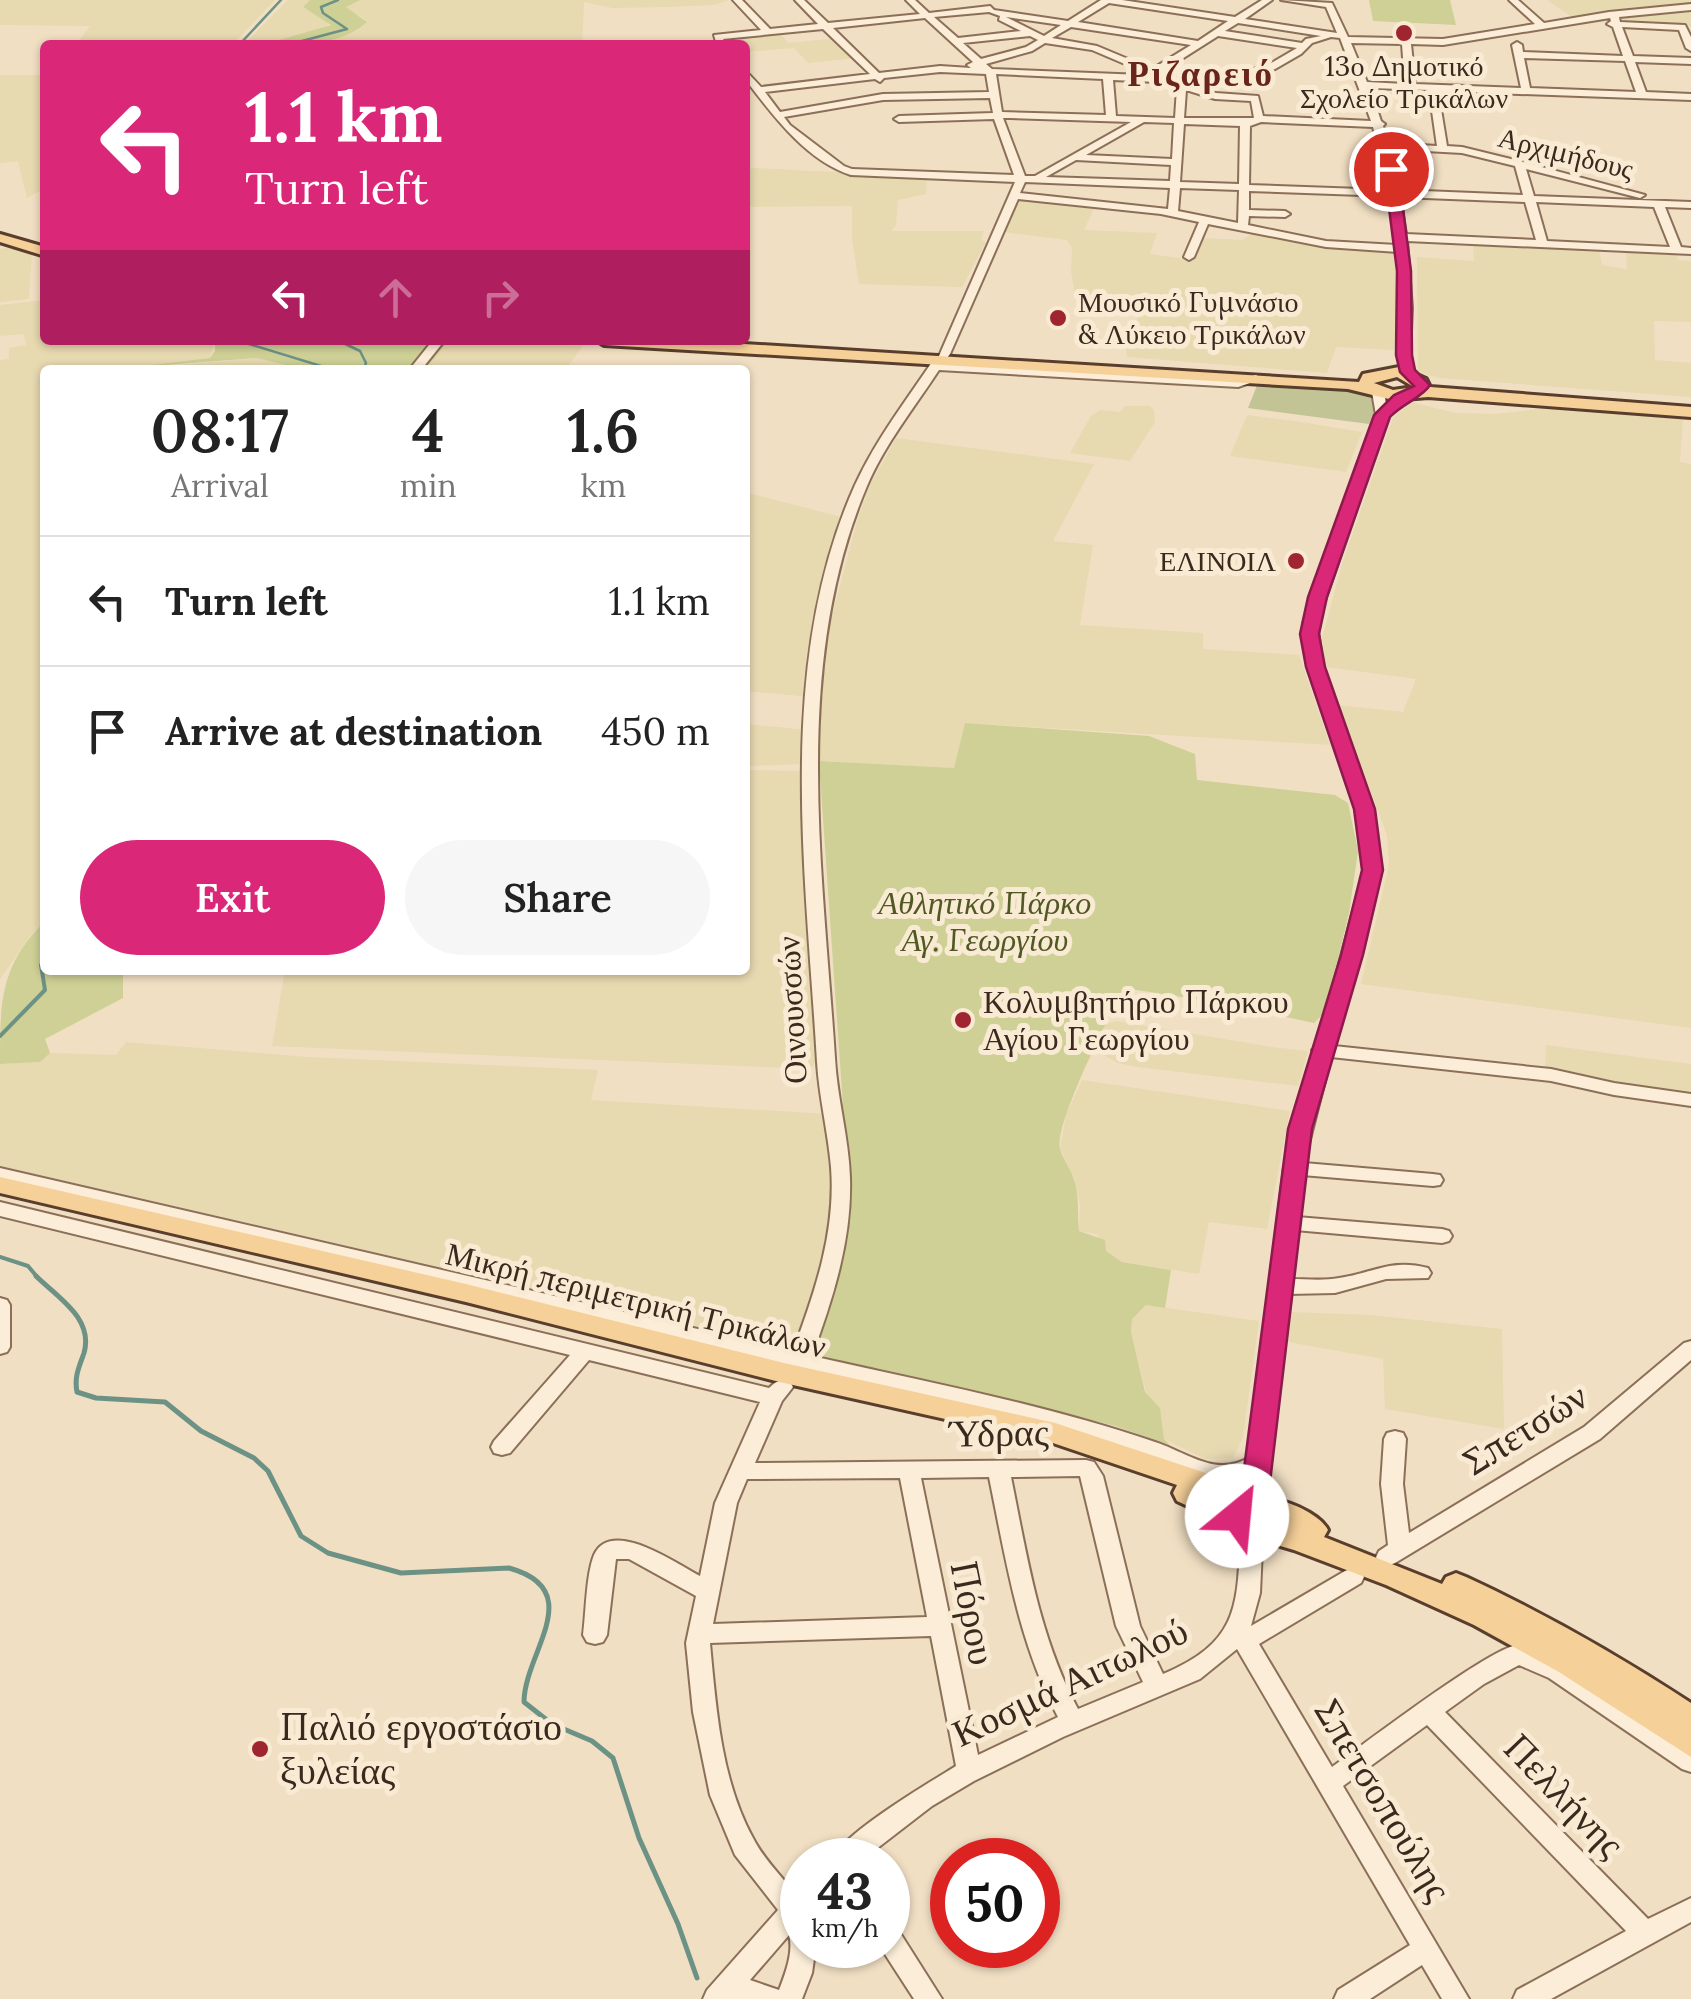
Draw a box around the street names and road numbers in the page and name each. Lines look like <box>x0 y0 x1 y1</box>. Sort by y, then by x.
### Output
street label: Αρχιμήδους <box>1495 119 1637 187</box>
street label: Οινουσσών <box>767 935 816 1085</box>
street label: Μικρή περιμετρική Τρικάλων <box>442 1232 831 1367</box>
street label: Σπετσών <box>1453 1371 1596 1485</box>
street label: Ύδρας <box>947 1407 1049 1457</box>
street label: Πόρου <box>940 1557 1008 1669</box>
street label: Κοσμά Αιτωλού <box>944 1606 1195 1757</box>
street label: Σπετσοπούλης <box>1305 1690 1463 1909</box>
street label: Πελλήνης <box>1494 1723 1635 1867</box>

